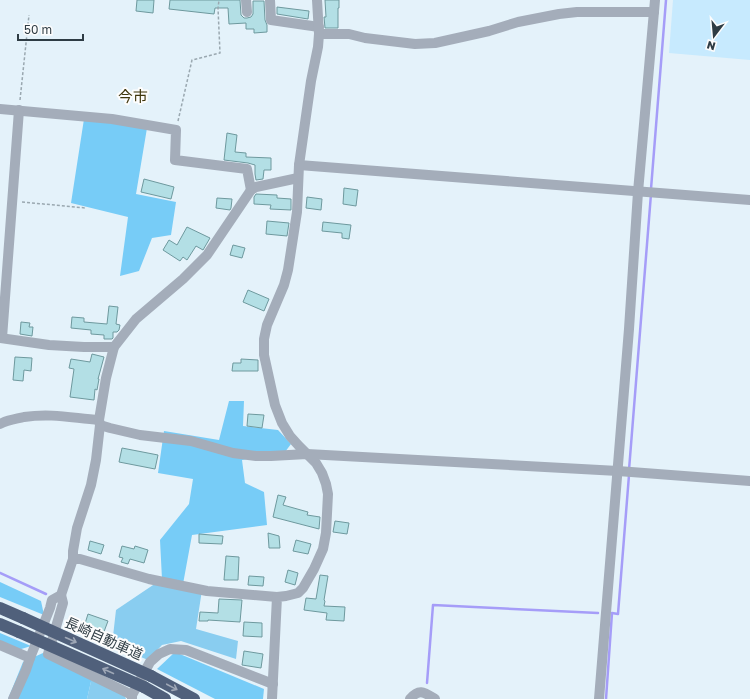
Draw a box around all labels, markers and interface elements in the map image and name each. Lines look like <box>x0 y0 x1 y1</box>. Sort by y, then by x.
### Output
scale bar <box>18 16 83 42</box>
north arrow <box>694 16 734 56</box>
text: 50 m <box>24 22 52 37</box>
text: N <box>705 39 717 53</box>
district label: 今市 <box>118 87 148 105</box>
street label: 長崎自動車道 <box>62 613 146 663</box>
one-way arrow <box>65 637 77 644</box>
one-way arrow <box>102 667 114 675</box>
one-way arrow <box>166 684 178 692</box>

